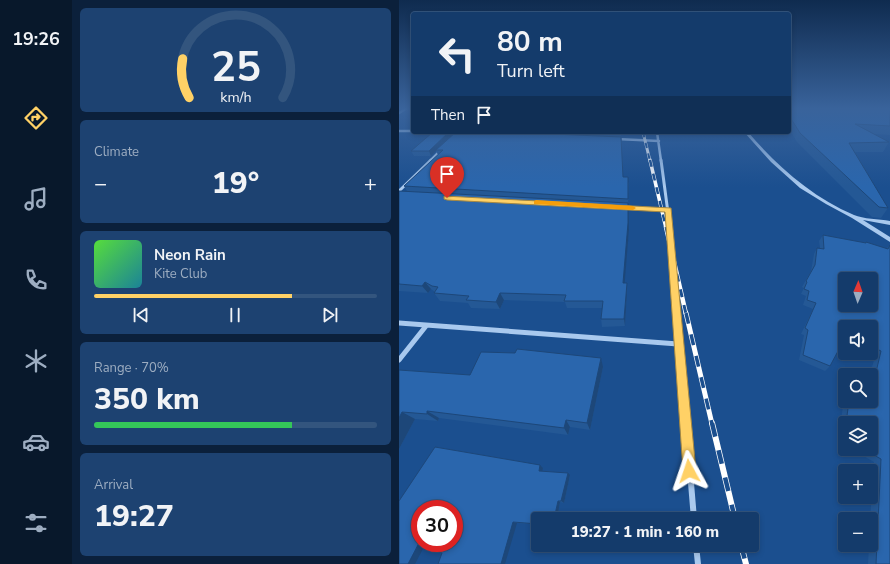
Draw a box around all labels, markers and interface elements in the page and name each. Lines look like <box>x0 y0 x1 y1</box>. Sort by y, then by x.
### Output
text: 80 m <box>497 23 563 61</box>
text: 19:26 <box>12 27 60 51</box>
icon: left <box>431 28 483 80</box>
text: 25 <box>211 39 260 96</box>
text: Turn left <box>497 59 565 83</box>
text: km/h <box>220 88 251 107</box>
icon: directions <box>22 104 50 132</box>
icon: arrive <box>473 104 495 126</box>
text: Then <box>431 105 465 125</box>
text: Climate <box>94 143 139 161</box>
pin <box>430 157 464 198</box>
text: 19° <box>212 163 259 204</box>
icon: arrive <box>436 163 458 185</box>
text: − <box>94 169 107 199</box>
text: + <box>364 169 377 199</box>
icon: music <box>22 185 50 213</box>
text: Neon Rain <box>154 245 226 265</box>
text: Kite Club <box>154 265 207 283</box>
icon: phone <box>22 266 50 294</box>
north arrow <box>838 272 878 312</box>
map controls <box>838 272 878 552</box>
icon: previous <box>130 304 152 326</box>
icon: pause <box>224 304 246 326</box>
icon: next <box>319 304 341 326</box>
button: sound <box>838 320 878 360</box>
icon: climate <box>22 347 50 375</box>
text: Range · 70% <box>94 359 169 377</box>
button: search <box>838 368 878 408</box>
text: 350 km <box>94 379 200 420</box>
button: layers <box>838 416 878 456</box>
icon: car <box>22 428 50 456</box>
position arrow <box>668 450 710 492</box>
button: + <box>838 464 878 504</box>
text: Arrival <box>94 476 133 494</box>
text: 19:27 <box>94 496 174 537</box>
speed limit sign: 30 <box>411 500 463 552</box>
icon: filters <box>22 509 50 537</box>
button: − <box>838 512 878 552</box>
text: 19:27 · 1 min · 160 m <box>571 522 719 542</box>

